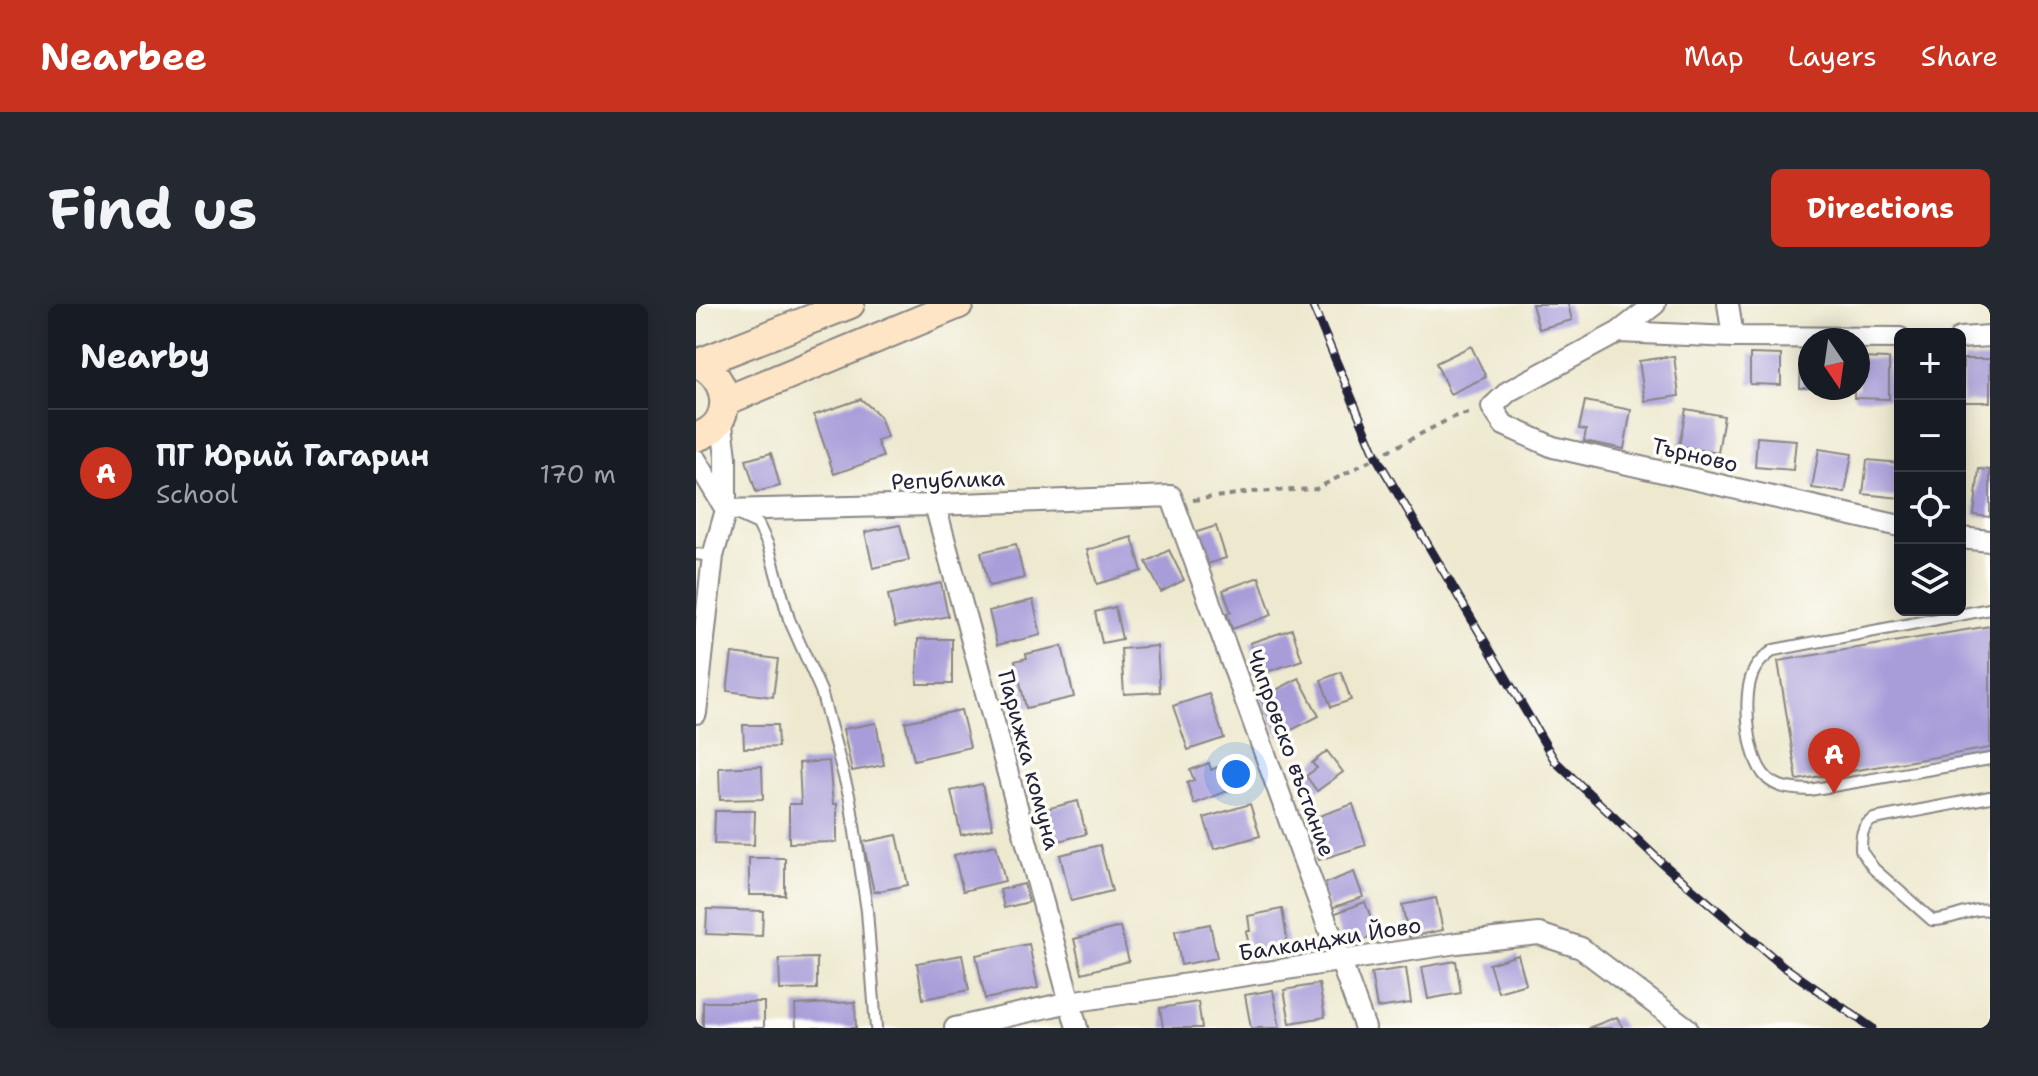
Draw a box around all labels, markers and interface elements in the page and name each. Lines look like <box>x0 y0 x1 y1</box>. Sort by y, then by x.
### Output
text: Nearbee <box>40 31 207 82</box>
text: Map <box>1684 37 1744 75</box>
text: Layers <box>1788 37 1877 75</box>
text: Share <box>1921 37 1998 75</box>
button: Directions <box>1771 169 1990 247</box>
text: Find us <box>48 171 257 246</box>
north arrow <box>1798 328 1870 400</box>
map controls <box>1894 328 1966 616</box>
button: + <box>1894 328 1966 400</box>
text: Nearby <box>80 333 210 379</box>
button: − <box>1894 400 1966 472</box>
street label: Търново <box>1649 431 1741 479</box>
text: ПГ Юрий Гагарин <box>156 435 429 476</box>
text: A <box>96 456 116 491</box>
text: 170 m <box>539 456 616 491</box>
street label: Република <box>890 464 1006 496</box>
button: locate <box>1894 472 1966 544</box>
text: School <box>156 476 238 511</box>
button: layers <box>1894 544 1966 616</box>
street label: Чипровско въстание <box>1240 645 1342 861</box>
street label: Парижка комуна <box>991 667 1067 853</box>
pin: A <box>1808 728 1860 794</box>
your location <box>1216 754 1256 794</box>
street label: Балканджи Йово <box>1237 910 1423 968</box>

